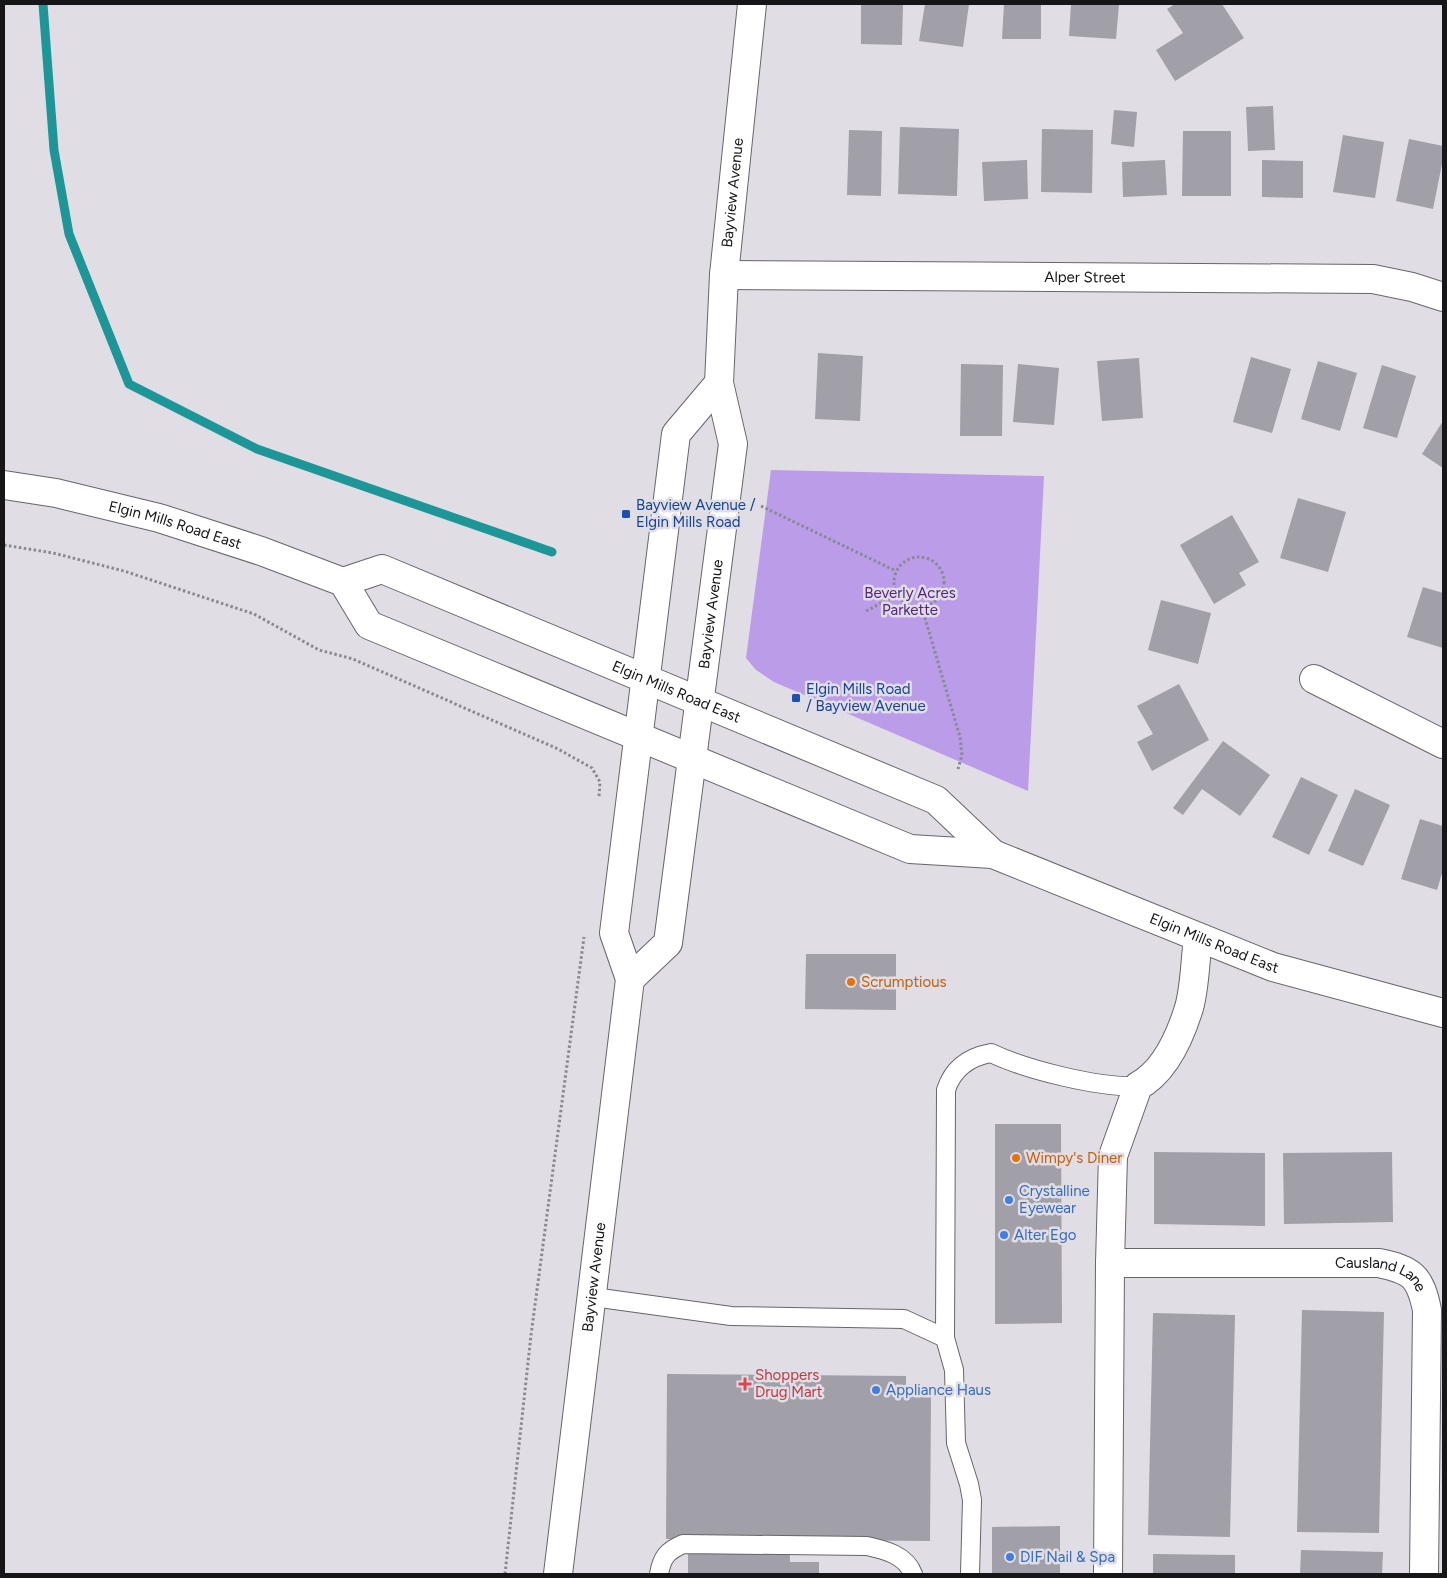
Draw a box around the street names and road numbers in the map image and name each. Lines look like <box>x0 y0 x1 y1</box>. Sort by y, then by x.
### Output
street label: Bayview Avenue <box>718 137 747 248</box>
street label: Alper Street <box>1044 268 1126 286</box>
street label: Elgin Mills Road East <box>107 497 244 553</box>
street label: Bayview Avenue <box>695 558 727 670</box>
street label: Elgin Mills Road East <box>609 657 744 727</box>
street label: Elgin Mills Road East <box>1147 909 1281 977</box>
street label: Bayview Avenue <box>578 1221 609 1333</box>
street label: Causland Lane <box>1335 1254 1430 1294</box>

